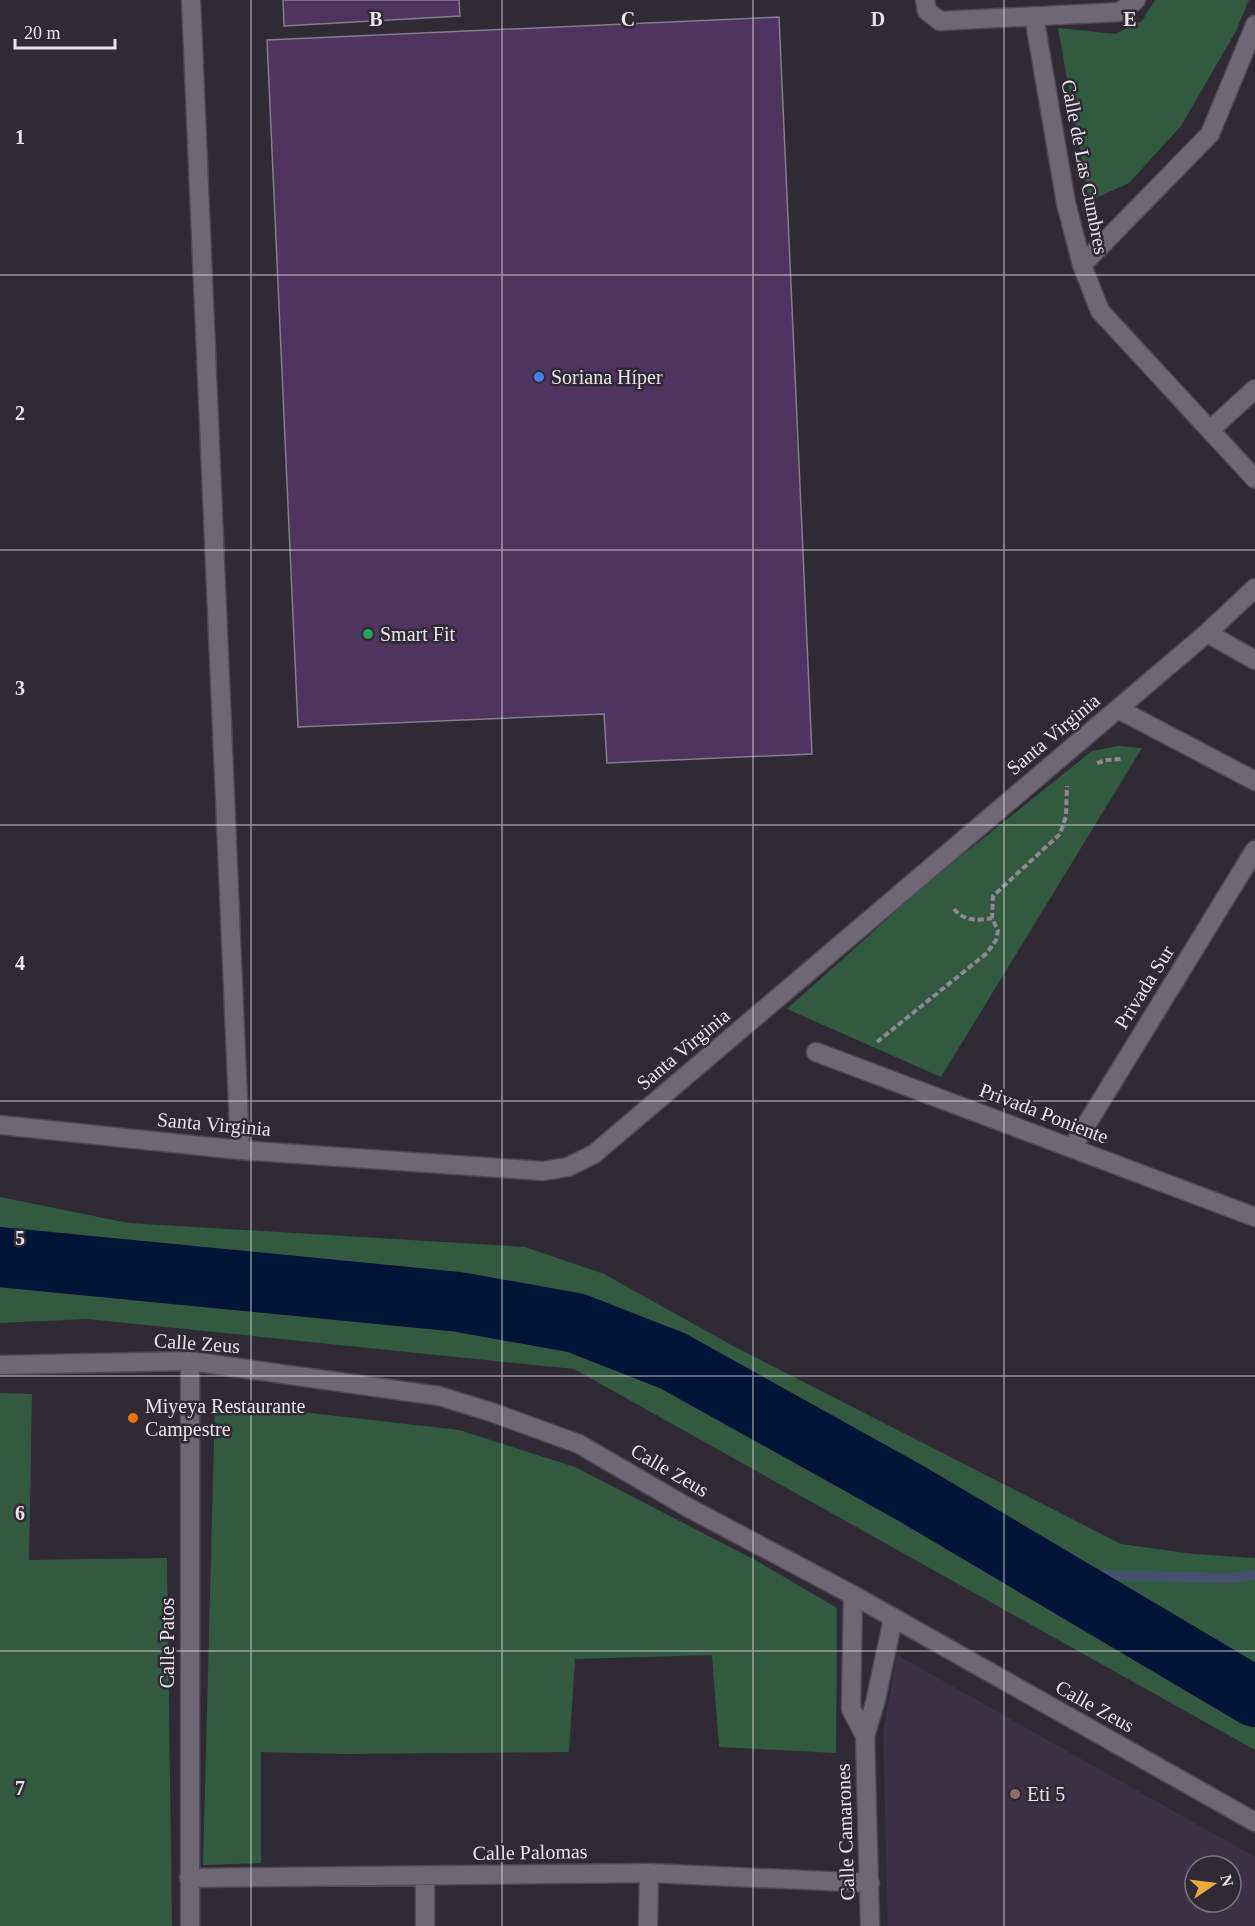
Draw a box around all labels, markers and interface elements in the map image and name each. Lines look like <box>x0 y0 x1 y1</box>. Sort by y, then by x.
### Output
text: B <box>369 8 383 30</box>
text: C <box>621 8 635 30</box>
text: D <box>871 8 885 30</box>
text: E <box>1123 8 1137 30</box>
scale bar <box>15 12 116 50</box>
text: 20 m <box>24 23 61 43</box>
street label: Calle de Las Cumbres <box>1057 78 1113 256</box>
text: 1 <box>15 126 25 148</box>
place label: Soriana Híper <box>551 366 663 389</box>
marker: Soriana Híper <box>532 370 546 384</box>
text: 2 <box>15 402 25 424</box>
place label: Smart Fit <box>380 623 455 645</box>
marker: Smart Fit <box>361 627 375 641</box>
text: 3 <box>15 677 25 699</box>
street label: Santa Virginia <box>1002 689 1105 780</box>
street label: Privada Sur <box>1110 941 1178 1033</box>
text: 4 <box>15 952 25 974</box>
street label: Santa Virginia <box>632 1004 735 1095</box>
street label: Privada Poniente <box>977 1078 1112 1148</box>
street label: Santa Virginia <box>156 1108 272 1141</box>
text: 5 <box>15 1227 25 1249</box>
street label: Calle Zeus <box>153 1329 241 1357</box>
place label: Miyeya Restaurante Campestre <box>145 1395 306 1441</box>
marker: Miyeya Restaurante Campestre <box>126 1411 140 1425</box>
street label: Calle Zeus <box>627 1439 713 1501</box>
text: 6 <box>15 1502 25 1524</box>
street label: Calle Patos <box>156 1598 178 1688</box>
street label: Calle Zeus <box>1052 1676 1138 1737</box>
street label: Calle Camarones <box>832 1763 858 1901</box>
text: 7 <box>15 1777 25 1799</box>
place label: Eti 5 <box>1027 1783 1065 1805</box>
marker: Eti 5 <box>1008 1787 1022 1801</box>
street label: Calle Palomas <box>472 1840 588 1864</box>
north arrow <box>1183 1854 1243 1914</box>
text: N <box>1217 1873 1237 1889</box>

